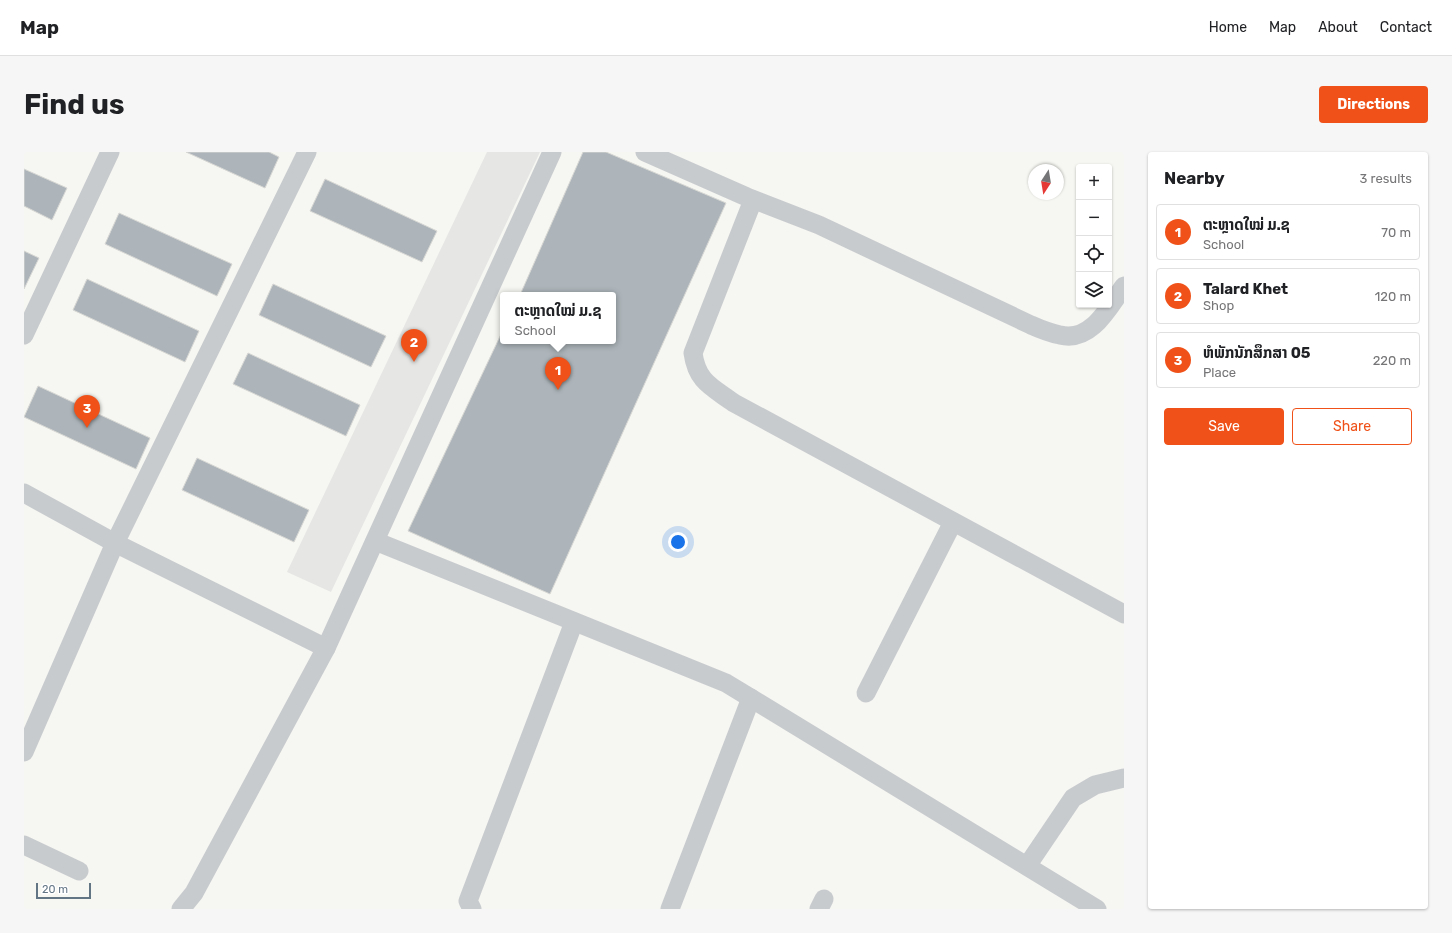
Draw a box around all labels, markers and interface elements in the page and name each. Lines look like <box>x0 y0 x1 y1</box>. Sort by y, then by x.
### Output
text: Map <box>20 16 59 39</box>
text: Home <box>1209 19 1247 36</box>
text: Map <box>1269 19 1296 36</box>
text: About <box>1318 19 1358 36</box>
text: Contact <box>1380 19 1432 36</box>
button: Directions <box>1319 86 1428 123</box>
text: Find us <box>24 88 124 121</box>
north arrow <box>1028 164 1064 200</box>
map controls <box>1076 164 1112 308</box>
button: + <box>1076 164 1112 200</box>
text: Nearby <box>1164 168 1225 188</box>
text: 3 results <box>1360 171 1412 186</box>
button: − <box>1076 200 1112 236</box>
text: ຕະຫຼາດໃໝ່ ມ.ຊ <box>1203 216 1290 234</box>
text: 1 <box>1175 225 1181 240</box>
text: 70 m <box>1381 225 1411 240</box>
button: locate <box>1076 236 1112 272</box>
text: School <box>1203 237 1244 252</box>
button: layers <box>1076 272 1112 308</box>
text: Talard Khet <box>1203 280 1288 298</box>
text: 2 <box>1174 289 1182 304</box>
text: 120 m <box>1375 289 1411 304</box>
popup <box>500 292 616 344</box>
text: Shop <box>1203 298 1234 313</box>
text: ຕະຫຼາດໃໝ່ ມ.ຊ <box>515 302 601 320</box>
text: School <box>515 323 556 338</box>
pin: 2 <box>401 329 427 362</box>
text: ຫໍພັກນັກສຶກສາ 05 <box>1203 344 1311 362</box>
text: 3 <box>1174 353 1182 368</box>
text: 220 m <box>1373 353 1411 368</box>
pin: 1 <box>545 357 571 390</box>
text: Place <box>1203 365 1236 380</box>
pin: 3 <box>74 395 100 428</box>
button: Save <box>1164 408 1284 445</box>
button: Share <box>1292 408 1412 445</box>
your location <box>668 532 688 552</box>
scale bar <box>36 881 91 900</box>
text: 20 m <box>42 883 68 896</box>

